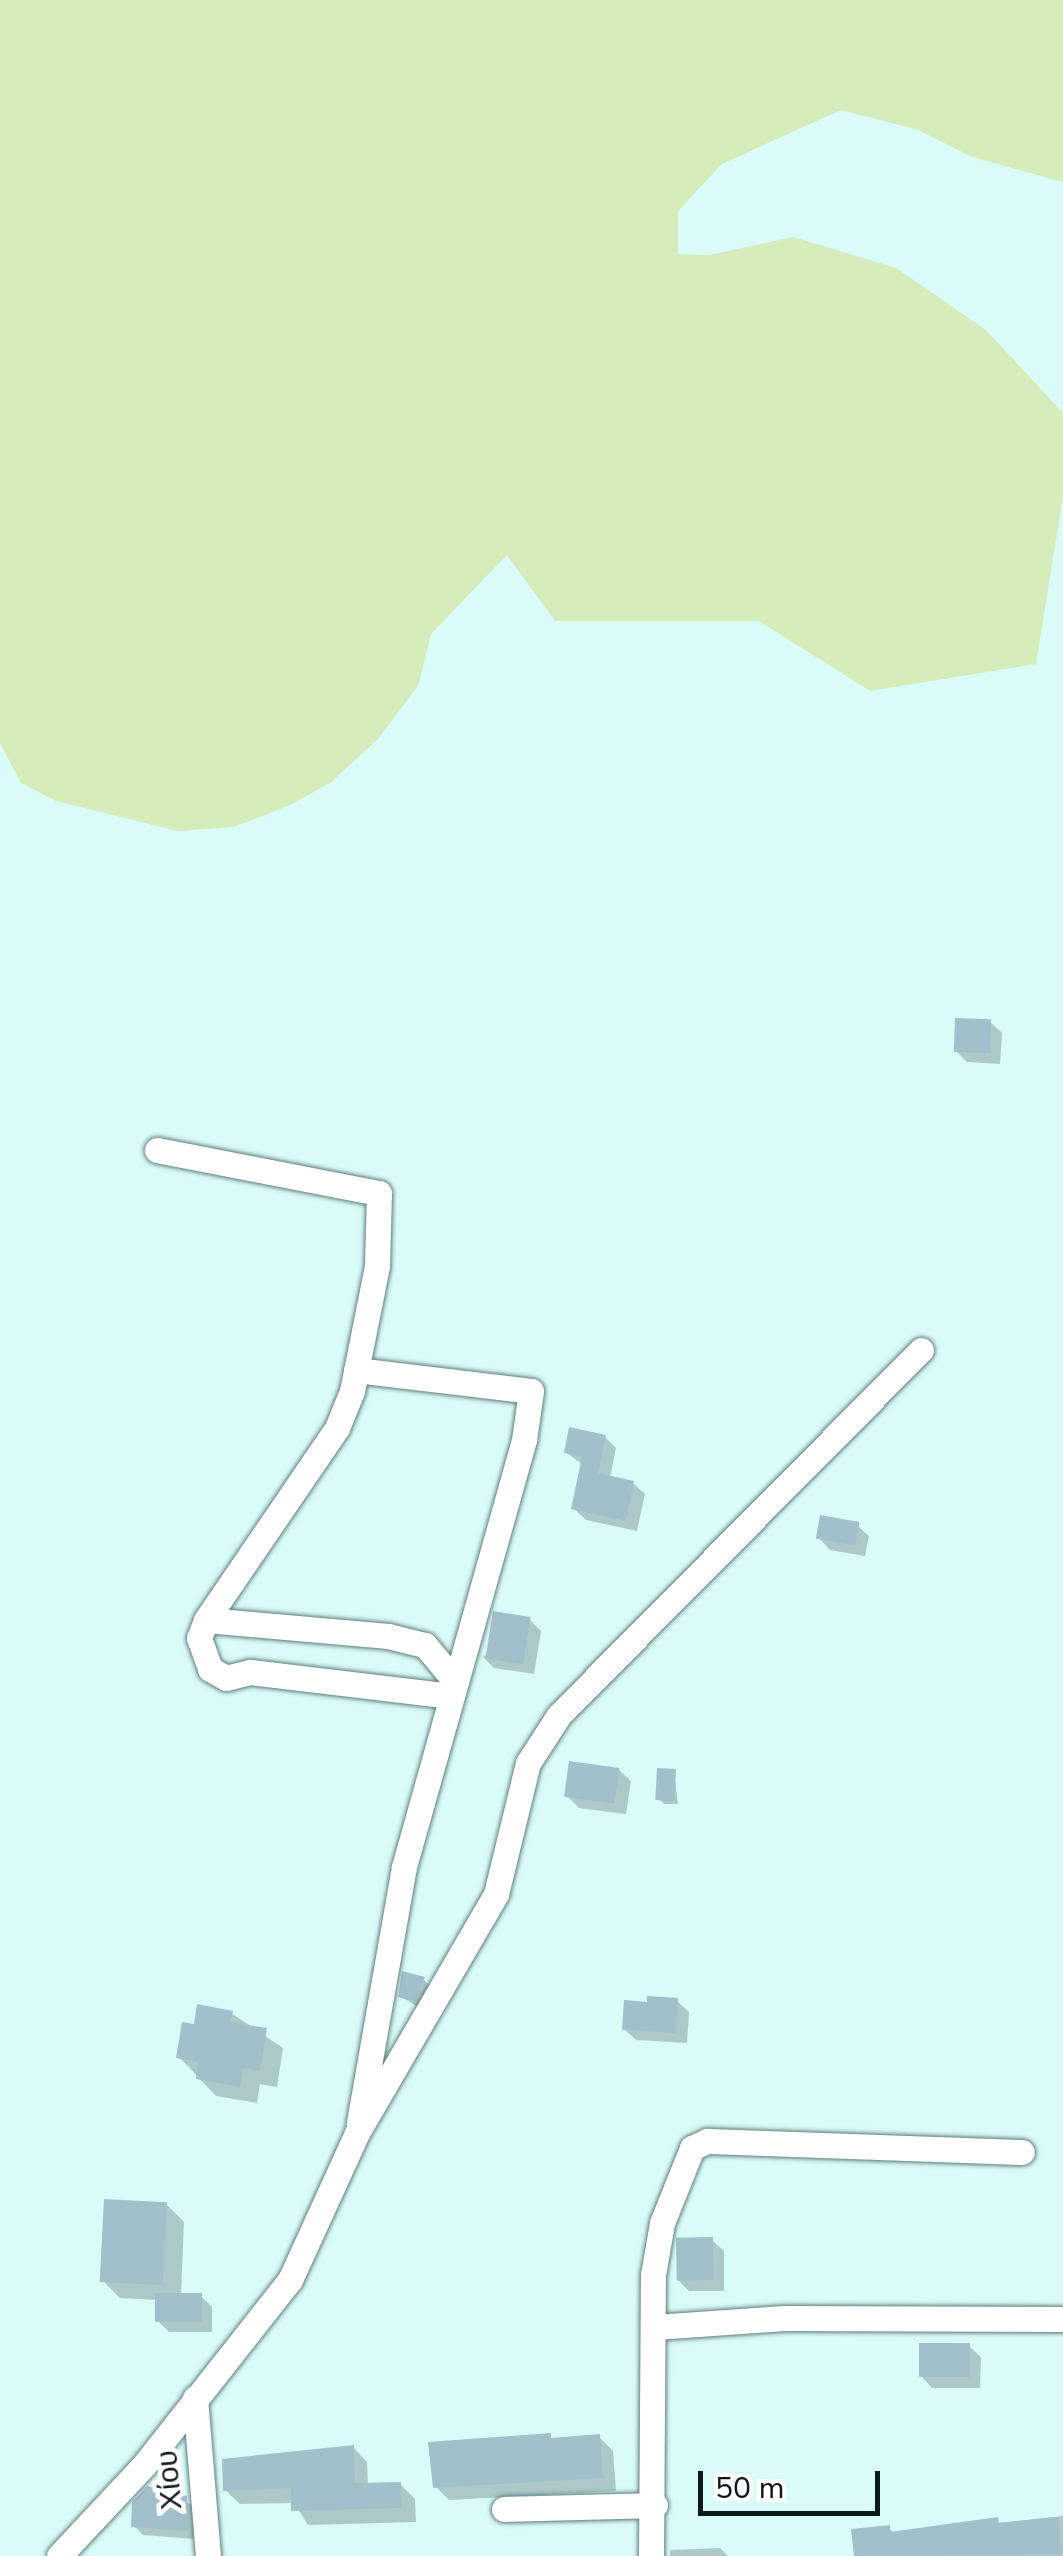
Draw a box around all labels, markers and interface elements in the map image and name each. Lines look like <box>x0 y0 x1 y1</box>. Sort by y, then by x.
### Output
street label: Χίου <box>149 2449 191 2511</box>
scale bar <box>703 2451 886 2513</box>
text: 50 m <box>715 2468 784 2509</box>

